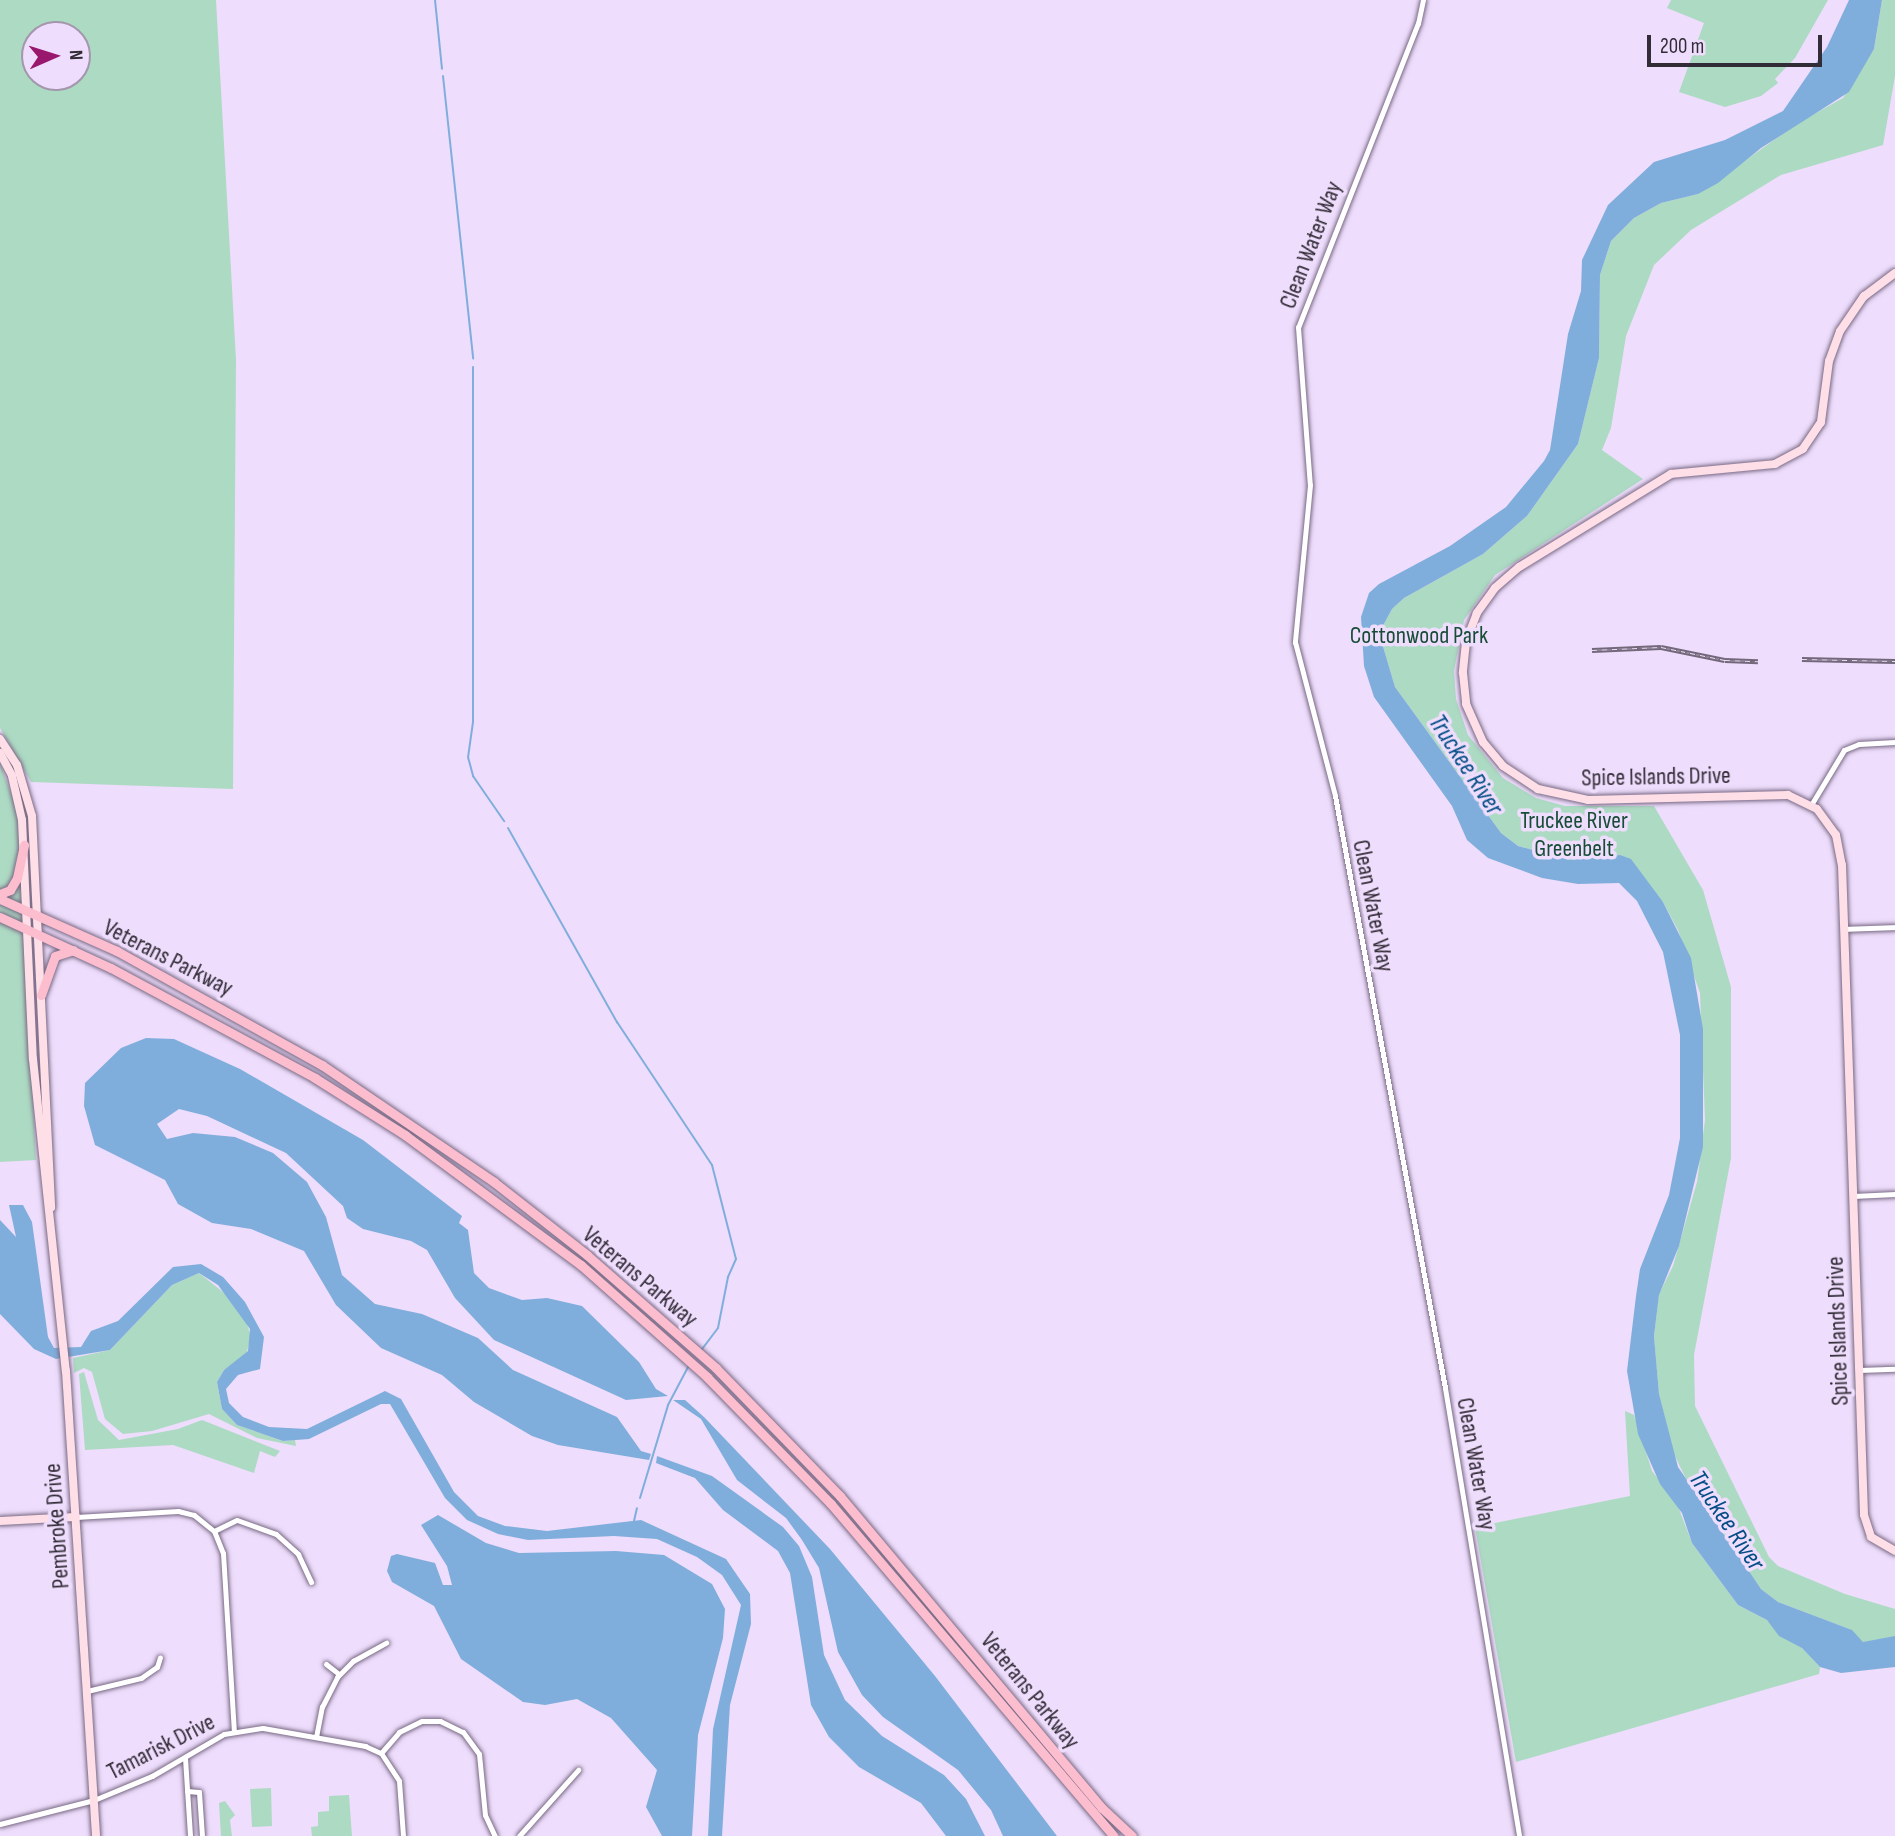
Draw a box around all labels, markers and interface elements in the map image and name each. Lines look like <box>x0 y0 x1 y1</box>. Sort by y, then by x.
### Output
north arrow <box>21 21 91 91</box>
scale bar <box>1650 21 1825 65</box>
text: 200 m <box>1660 34 1704 59</box>
text: N <box>64 49 87 61</box>
street label: Clean Water Way <box>1274 177 1348 313</box>
park label: Cottonwood Park <box>1350 622 1488 650</box>
water label: Truckee River <box>1421 709 1509 821</box>
street label: Spice Islands Drive <box>1581 761 1731 793</box>
park label: Truckee River Greenbelt <box>1520 807 1628 863</box>
street label: Clean Water Way <box>1346 837 1400 975</box>
street label: Veterans Parkway <box>98 913 238 1003</box>
street label: Veterans Parkway <box>577 1220 703 1334</box>
street label: Spice Islands Drive <box>1821 1256 1855 1406</box>
street label: Clean Water Way <box>1450 1395 1502 1533</box>
street label: Pembroke Drive <box>38 1462 76 1590</box>
water label: Truckee River <box>1681 1465 1771 1577</box>
street label: Veterans Parkway <box>974 1627 1086 1755</box>
street label: Tamarisk Drive <box>102 1708 220 1786</box>

